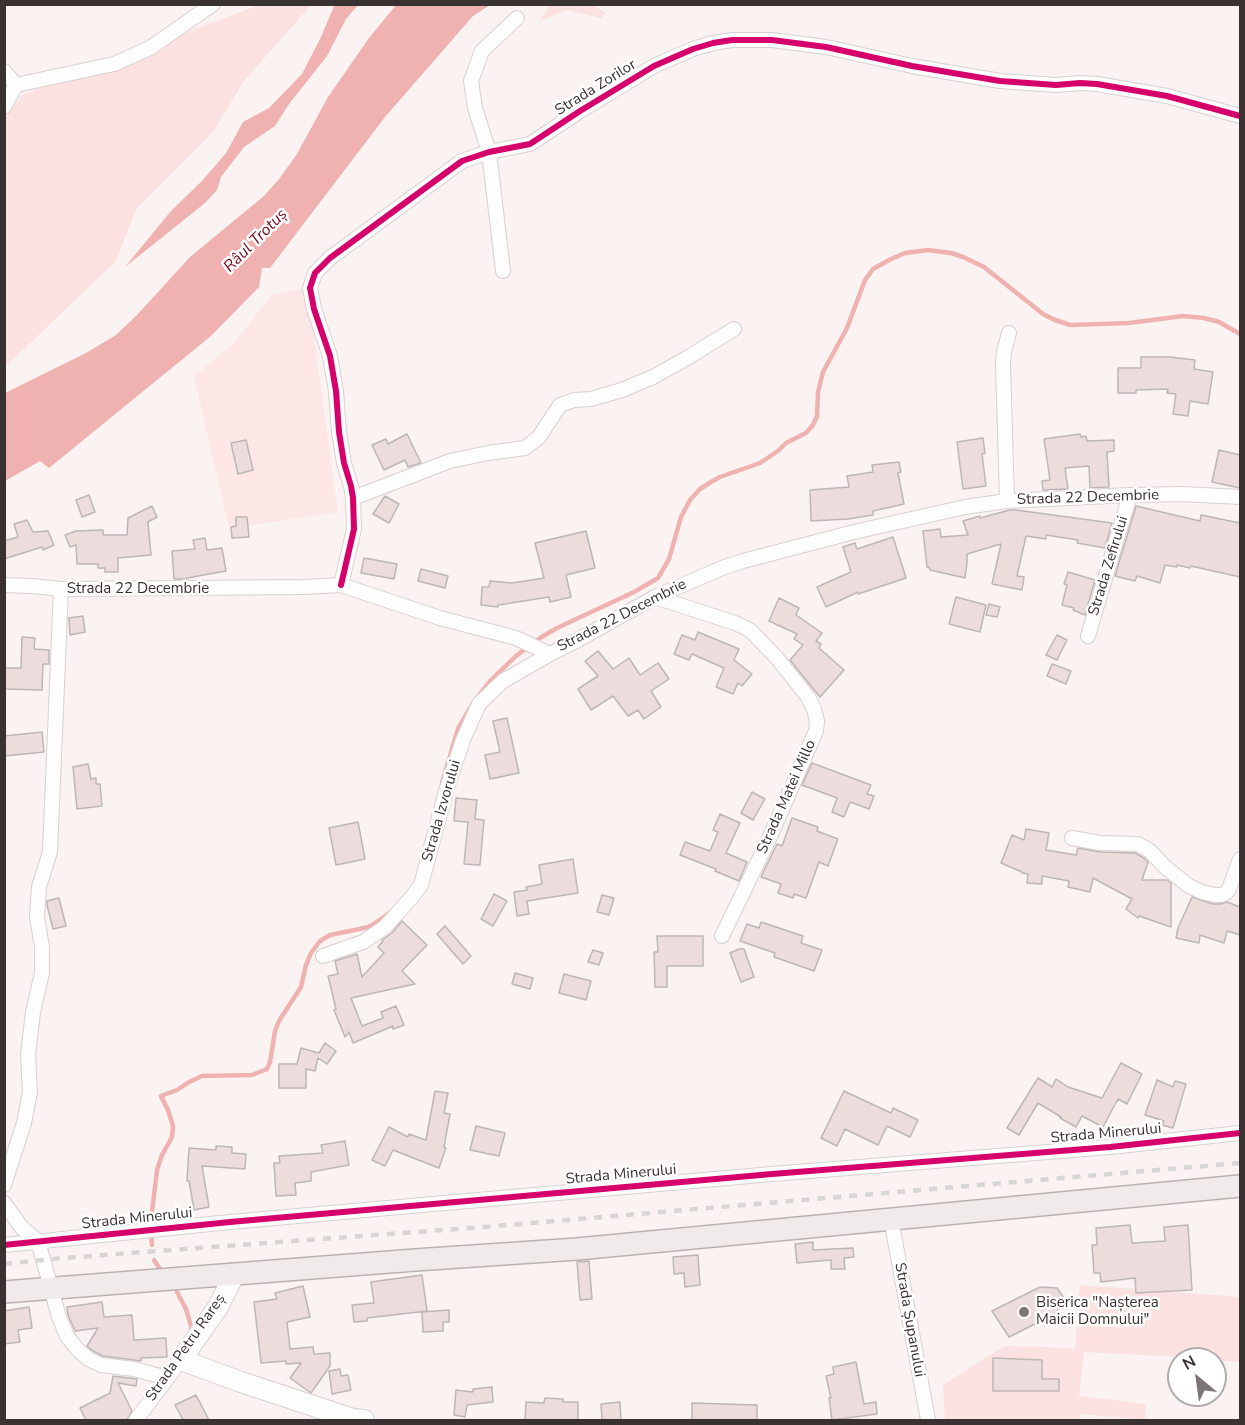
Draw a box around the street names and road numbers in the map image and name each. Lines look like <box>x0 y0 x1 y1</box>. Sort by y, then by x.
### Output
street label: Strada Zorilor <box>552 56 640 120</box>
street label: Strada 22 Decembrie <box>1017 487 1159 509</box>
street label: Strada Zefirului <box>1085 514 1133 618</box>
street label: Strada 22 Decembrie <box>554 576 690 656</box>
street label: Strada 22 Decembrie <box>67 580 209 598</box>
street label: Strada Matei Millo <box>754 737 820 857</box>
street label: Strada Izvorului <box>419 758 465 864</box>
street label: Strada Minerului <box>1050 1120 1162 1148</box>
street label: Strada Minerului <box>565 1161 677 1189</box>
street label: Strada Minerului <box>81 1204 193 1234</box>
street label: Strada Șupanului <box>890 1261 928 1379</box>
street label: Strada Petru Rareș <box>142 1291 230 1405</box>

